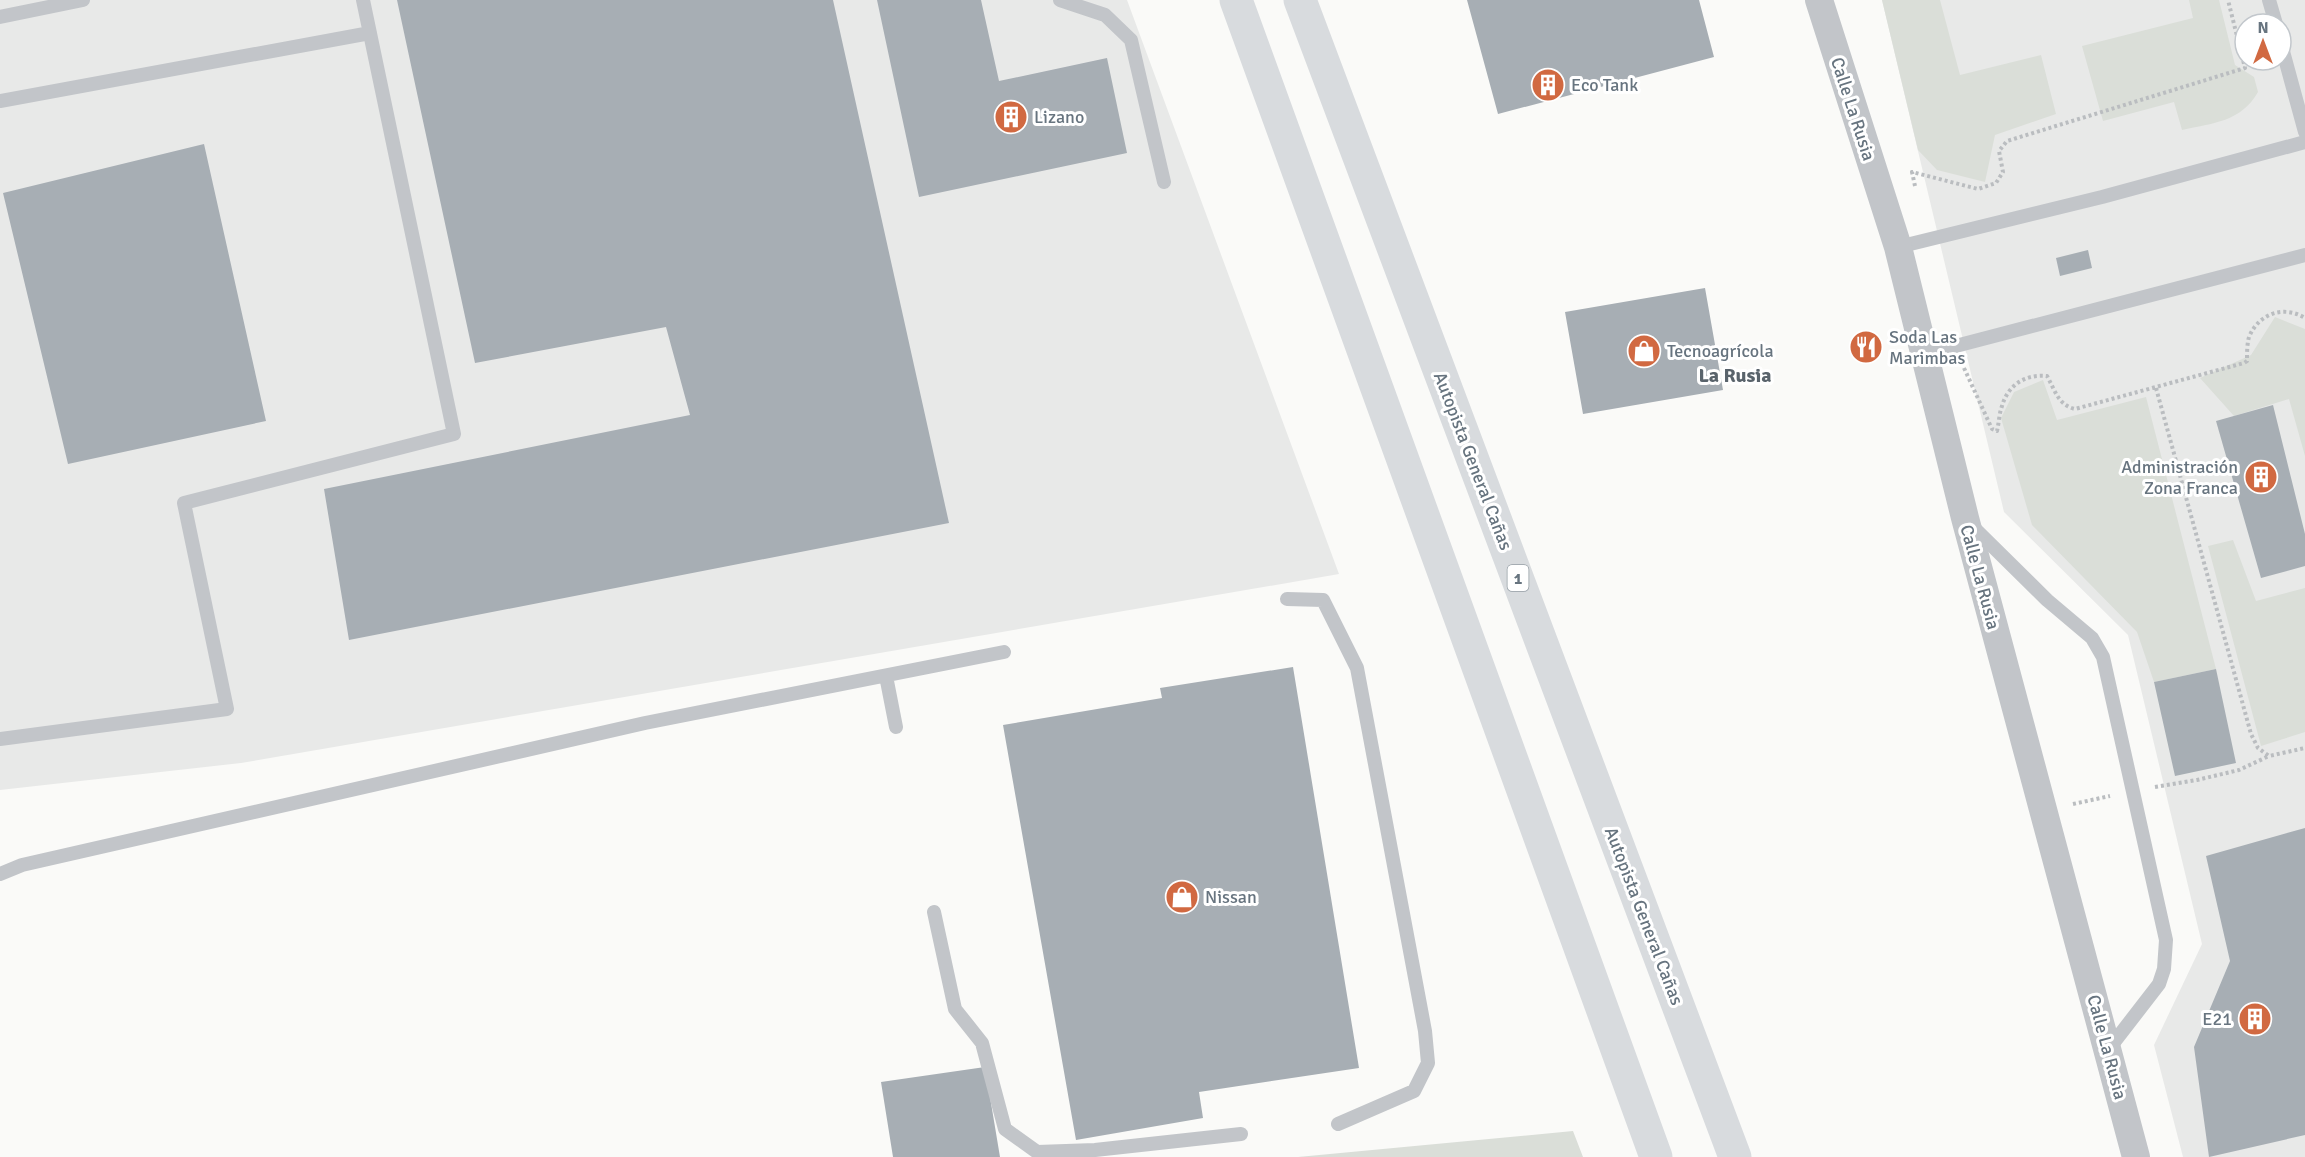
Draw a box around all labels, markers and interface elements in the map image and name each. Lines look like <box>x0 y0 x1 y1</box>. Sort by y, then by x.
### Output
north arrow <box>2233 12 2293 72</box>
text: N <box>2257 18 2269 38</box>
street label: Calle La Rusia <box>1826 54 1880 164</box>
building icon: Eco Tank <box>1530 67 1566 103</box>
place label: Eco Tank <box>1571 74 1638 96</box>
building icon: Lizano <box>993 99 1029 135</box>
place label: Lizano <box>1034 106 1084 128</box>
place label: Soda Las Marimbas <box>1889 326 1965 369</box>
restaurant icon: Soda Las Marimbas <box>1848 329 1884 365</box>
shop icon: Tecnoagrícola <box>1626 333 1662 369</box>
place label: Tecnoagrícola <box>1667 340 1774 362</box>
district label: La Rusia <box>1698 363 1772 388</box>
street label: Autopista General Cañas <box>1429 369 1517 553</box>
place label: Administración Zona Franca <box>2121 456 2238 499</box>
building icon: Administración Zona Franca <box>2243 459 2279 495</box>
street label: Calle La Rusia <box>1955 522 2005 632</box>
road number: 1 <box>1508 565 1528 591</box>
street label: Autopista General Cañas <box>1600 824 1688 1008</box>
shop icon: Nissan <box>1164 879 1200 915</box>
place label: Nissan <box>1205 886 1257 908</box>
street label: Calle La Rusia <box>2082 992 2132 1102</box>
building icon: E21 <box>2237 1001 2273 1037</box>
place label: E21 <box>2202 1008 2232 1030</box>

